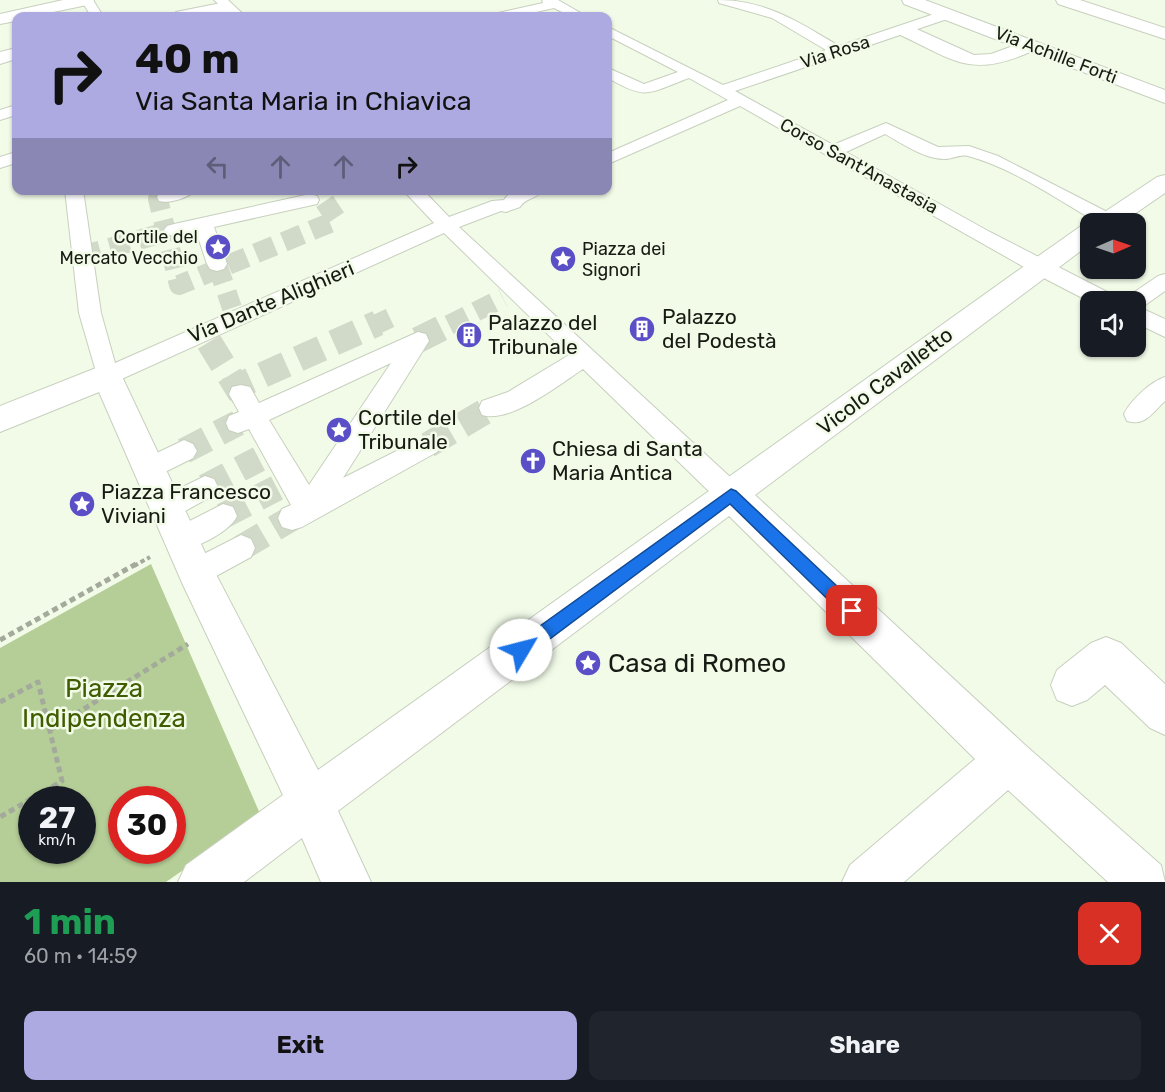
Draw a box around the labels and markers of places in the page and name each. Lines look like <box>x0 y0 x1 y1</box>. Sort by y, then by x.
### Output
place label: Cortile del Mercato Vecchio <box>59 226 198 269</box>
place icon: Cortile del Mercato Vecchio <box>203 232 233 262</box>
place label: Piazza dei Signori <box>582 238 666 281</box>
place icon: Piazza dei Signori <box>548 244 578 274</box>
place label: Palazzo del Podestà <box>662 304 777 353</box>
place label: Palazzo del Tribunale <box>488 310 597 359</box>
building icon: Palazzo del Podestà <box>627 314 657 344</box>
building icon: Palazzo del Tribunale <box>454 320 484 350</box>
place label: Cortile del Tribunale <box>358 405 457 454</box>
place icon: Cortile del Tribunale <box>324 415 354 445</box>
place label: Chiesa di Santa Maria Antica <box>552 436 703 485</box>
church icon: Chiesa di Santa Maria Antica <box>518 446 548 476</box>
place label: Piazza Francesco Viviani <box>101 479 271 528</box>
place icon: Piazza Francesco Viviani <box>67 489 97 519</box>
pin <box>826 585 877 636</box>
place icon: Casa di Romeo <box>573 648 603 678</box>
place label: Casa di Romeo <box>608 648 786 679</box>

